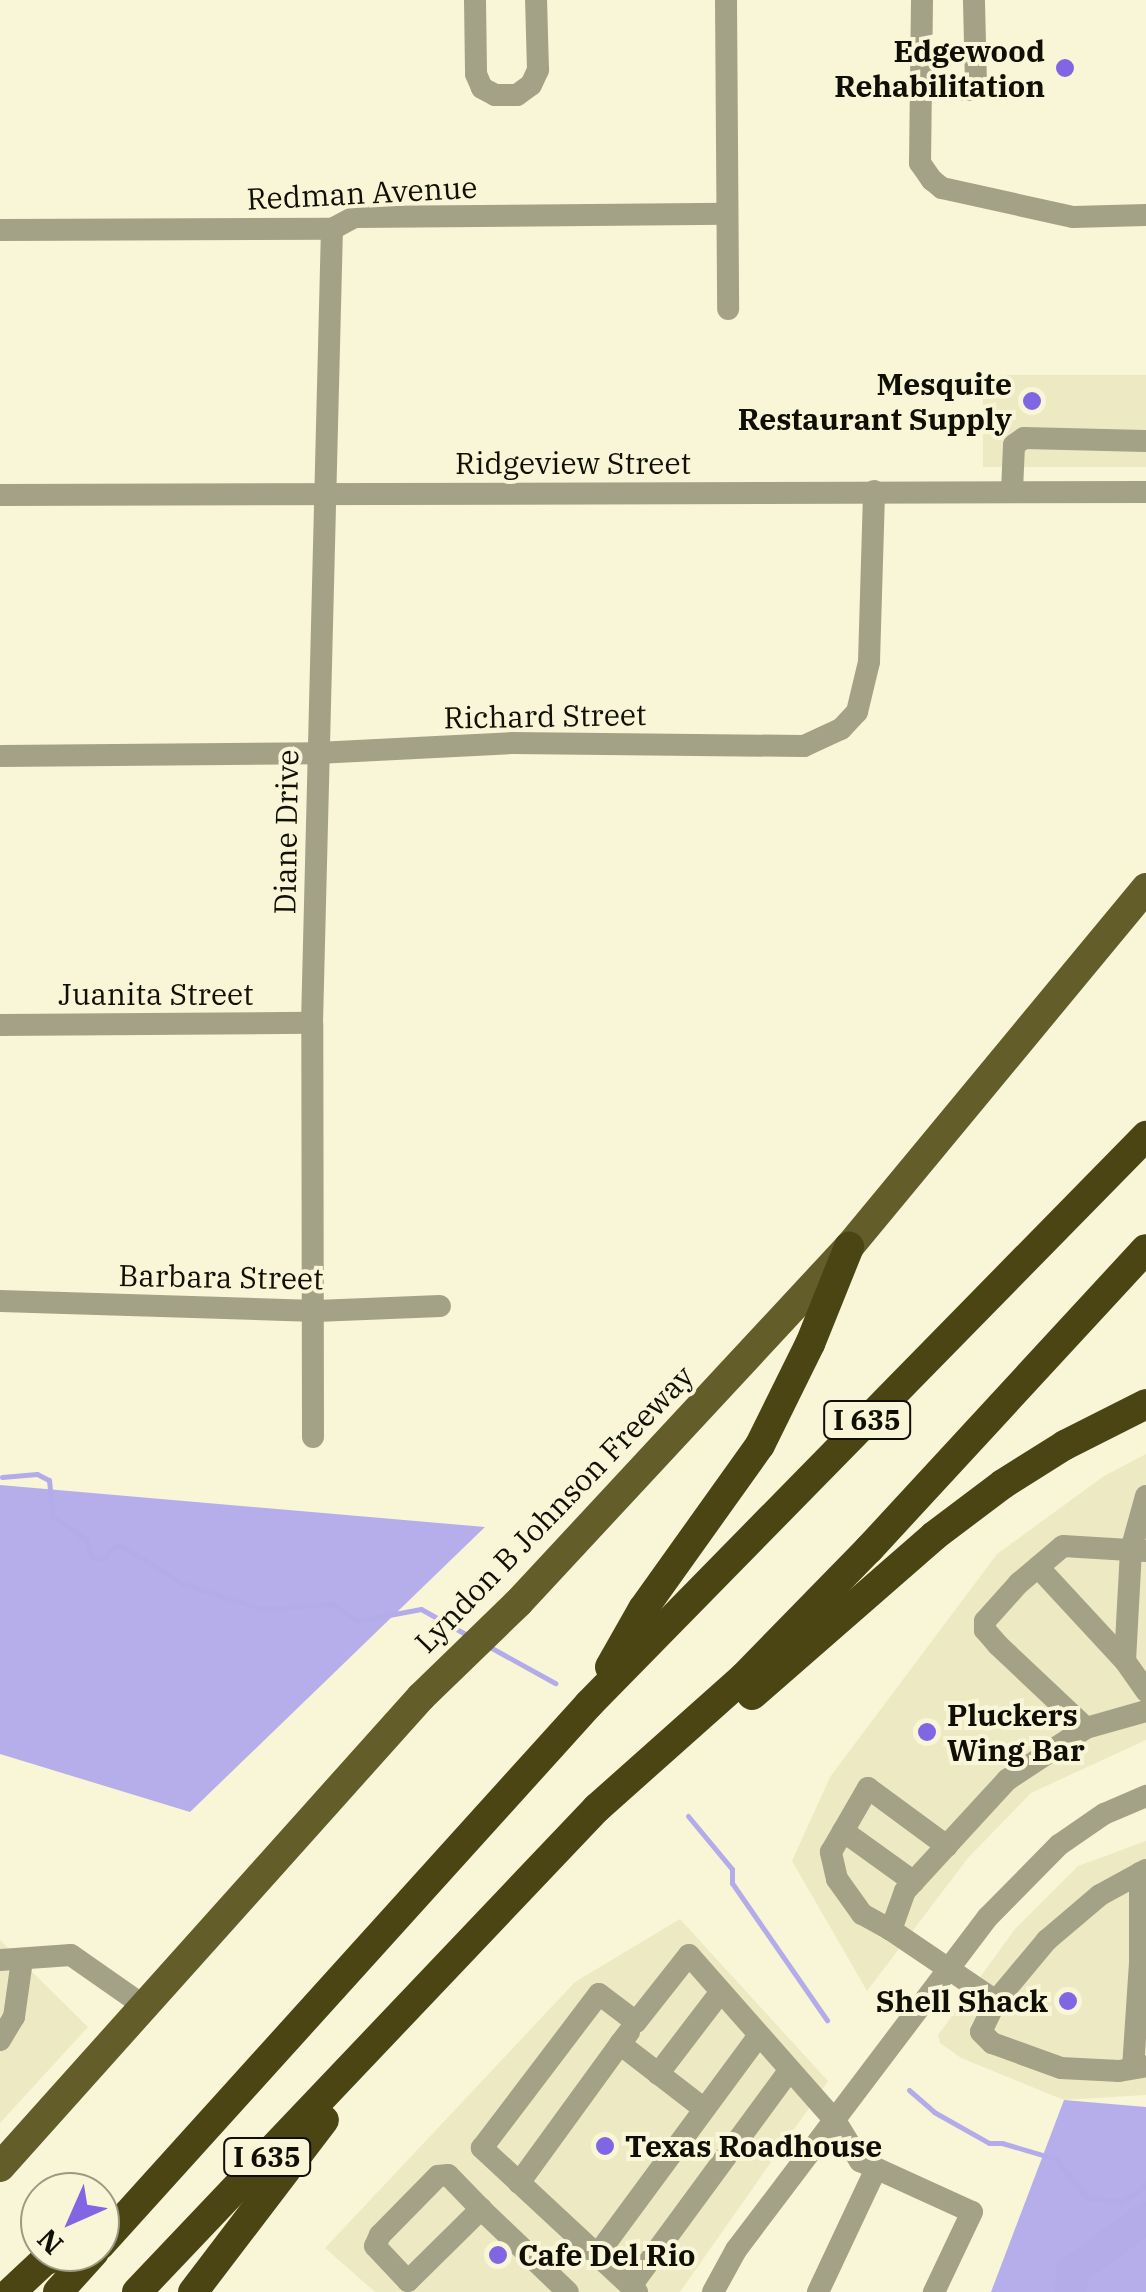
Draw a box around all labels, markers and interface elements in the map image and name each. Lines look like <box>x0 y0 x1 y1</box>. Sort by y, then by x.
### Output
place label: Edgewood Rehabilitation <box>834 33 1045 104</box>
marker: Edgewood Rehabilitation <box>1054 57 1076 79</box>
street label: Redman Avenue <box>246 169 478 217</box>
place label: Mesquite Restaurant Supply <box>738 366 1012 436</box>
marker: Mesquite Restaurant Supply <box>1021 390 1043 412</box>
street label: Ridgeview Street <box>455 445 691 481</box>
street label: Richard Street <box>443 696 647 736</box>
street label: Diane Drive <box>267 749 305 915</box>
street label: Juanita Street <box>58 976 254 1012</box>
street label: Barbara Street <box>118 1257 324 1297</box>
street label: Lyndon B Johnson Freeway <box>407 1358 701 1660</box>
road number: I 635 <box>822 1397 912 1443</box>
place label: Pluckers Wing Bar <box>947 1697 1085 1768</box>
marker: Pluckers Wing Bar <box>916 1721 938 1743</box>
place label: Shell Shack <box>876 1983 1048 2019</box>
marker: Shell Shack <box>1057 1990 1079 2012</box>
place label: Texas Roadhouse <box>625 2128 882 2164</box>
road number: I 635 <box>222 2134 312 2180</box>
marker: Texas Roadhouse <box>594 2135 616 2157</box>
north arrow <box>20 2172 120 2272</box>
text: N <box>29 2221 71 2263</box>
place label: Cafe Del Rio <box>518 2237 695 2273</box>
marker: Cafe Del Rio <box>487 2244 509 2266</box>

